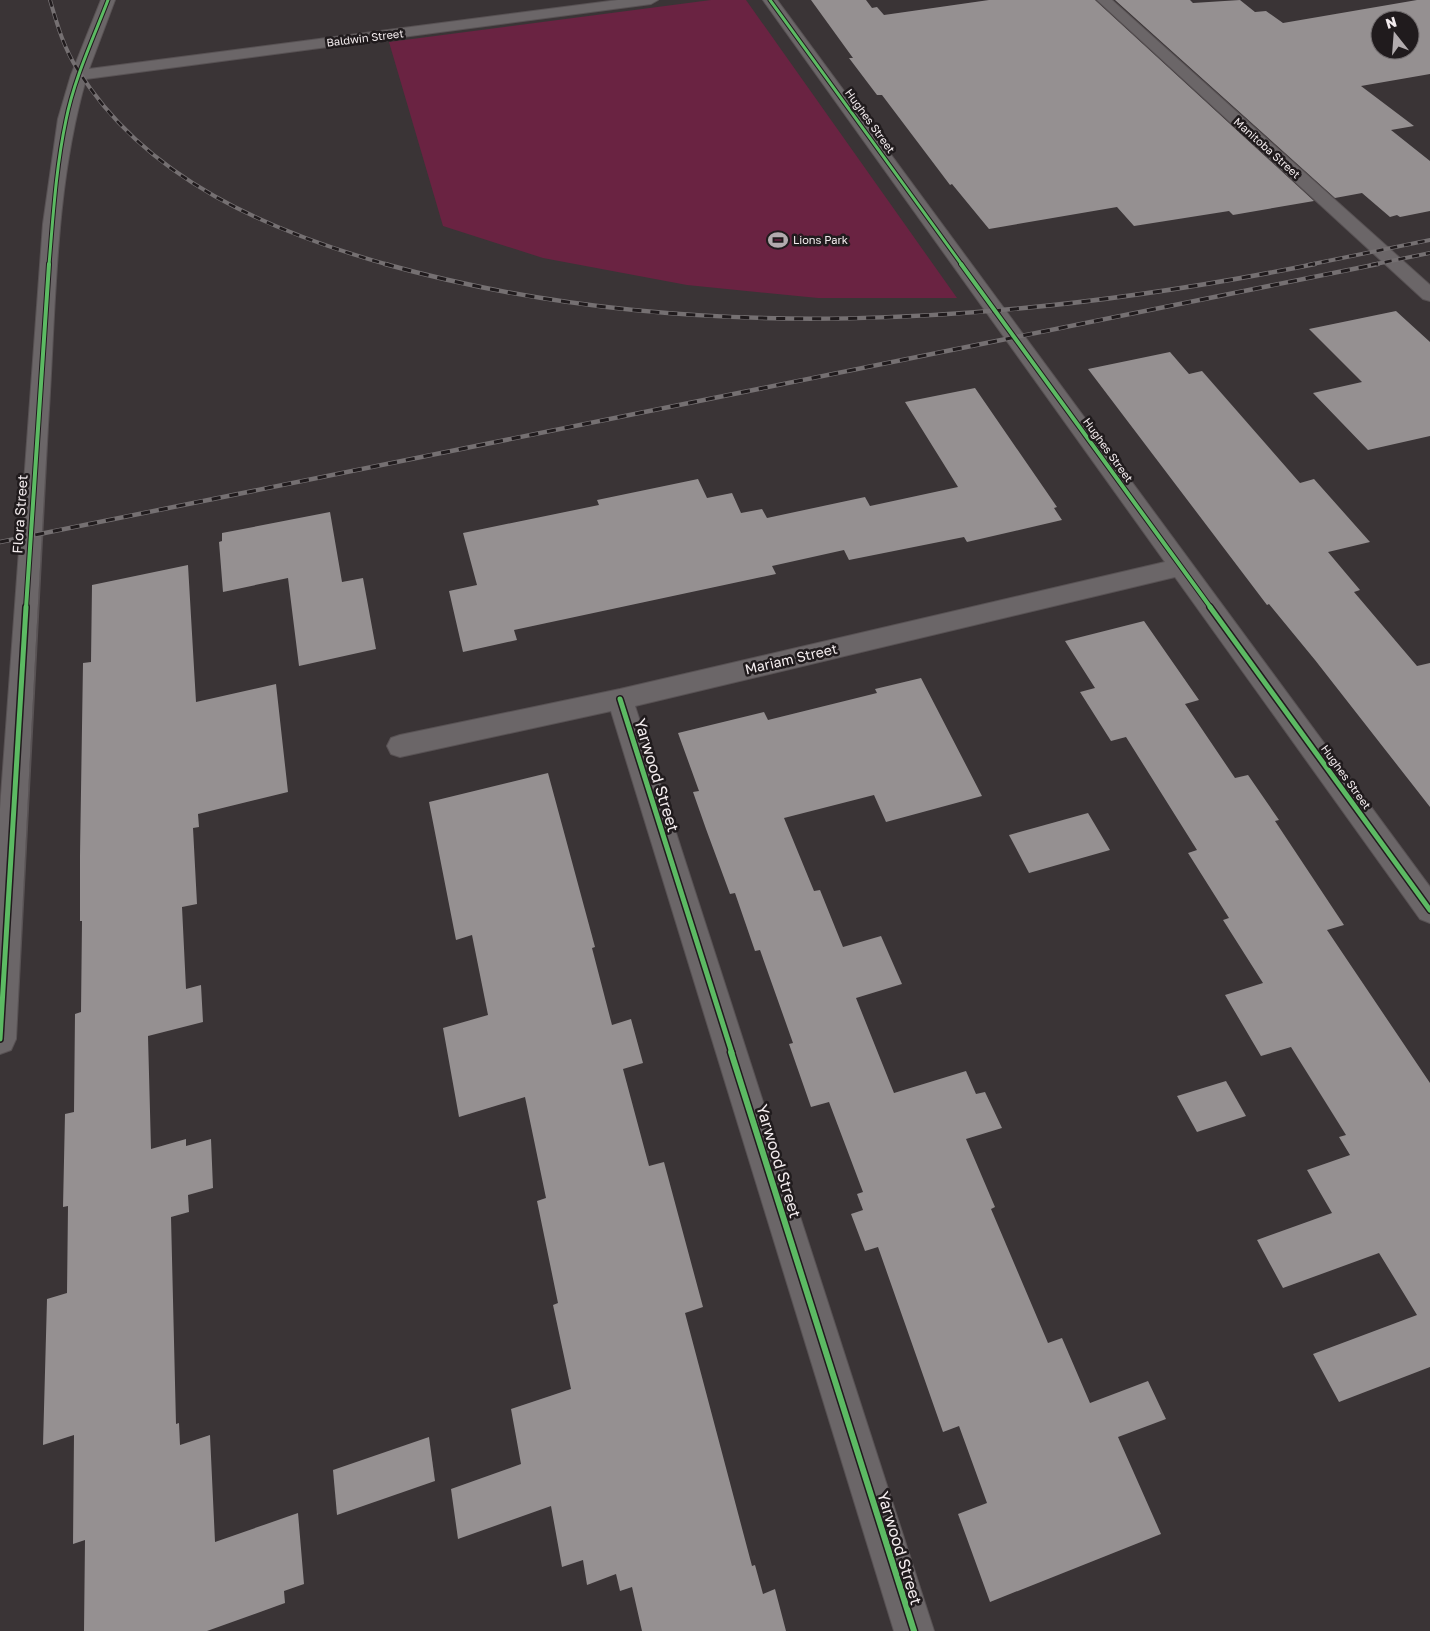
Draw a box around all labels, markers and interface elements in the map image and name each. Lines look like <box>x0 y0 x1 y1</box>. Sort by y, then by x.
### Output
north arrow <box>1370 10 1420 60</box>
text: N <box>1383 12 1399 32</box>
street label: Baldwin Street <box>326 26 404 49</box>
street label: Hughes Street <box>843 86 898 155</box>
street label: Manitoba Street <box>1232 114 1303 181</box>
sports icon: Lions Park <box>767 229 789 251</box>
place label: Lions Park <box>793 233 848 246</box>
street label: Hughes Street <box>1081 415 1136 484</box>
street label: Flora Street <box>8 474 31 554</box>
street label: Mariam Street <box>743 640 839 677</box>
street label: Yarwood Street <box>630 716 684 834</box>
street label: Hughes Street <box>1319 742 1374 811</box>
street label: Yarwood Street <box>752 1102 806 1220</box>
street label: Yarwood Street <box>873 1489 927 1607</box>

